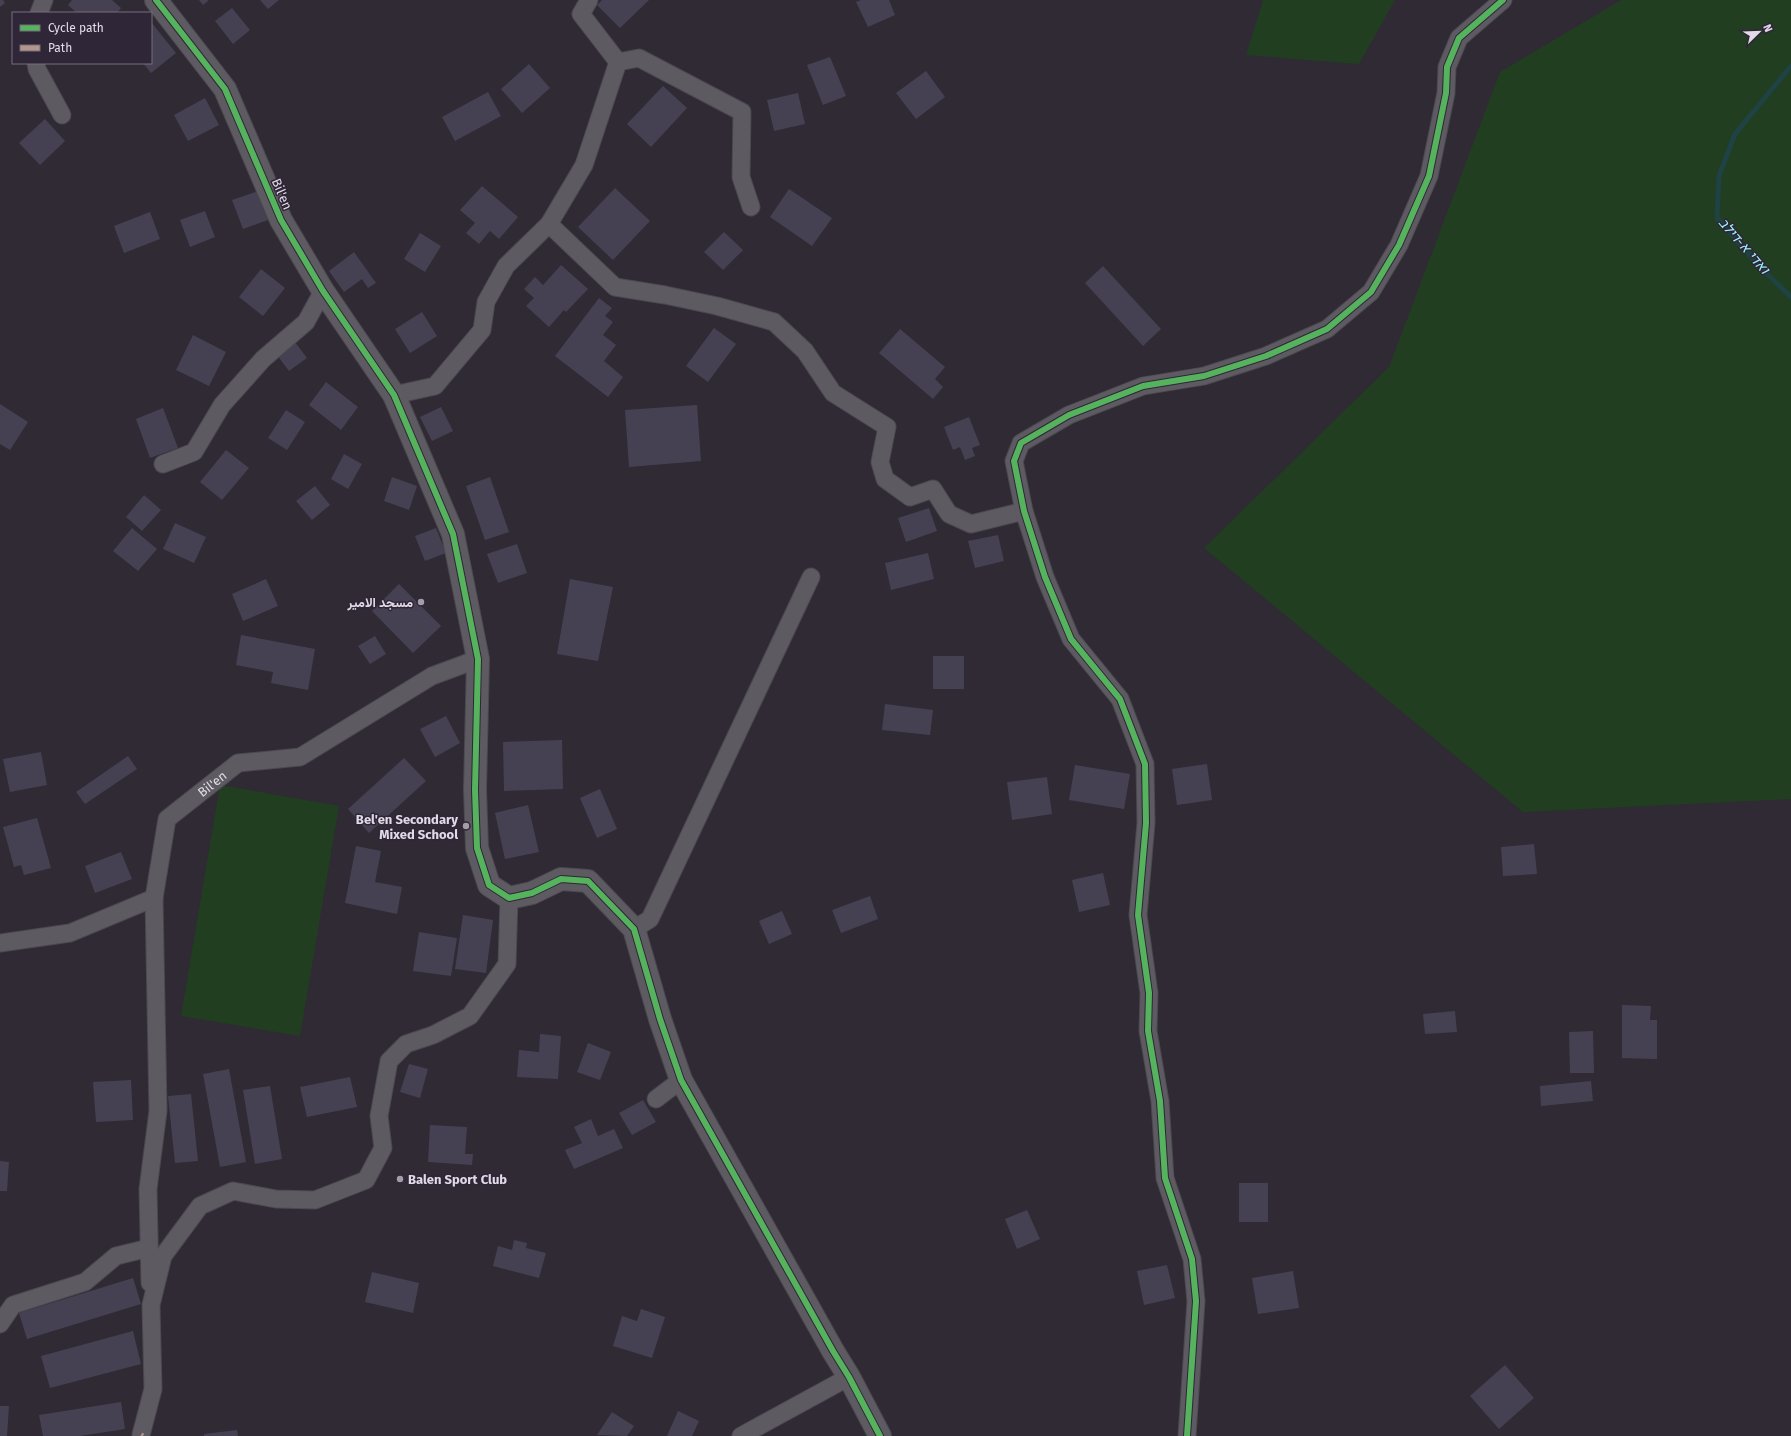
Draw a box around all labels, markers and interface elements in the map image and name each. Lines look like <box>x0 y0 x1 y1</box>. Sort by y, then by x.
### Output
legend <box>12 12 152 64</box>
north arrow <box>1739 12 1779 52</box>
text: Cycle path <box>48 21 104 35</box>
text: N <box>1760 22 1775 34</box>
text: Path <box>48 41 72 55</box>
street label: Bil'en <box>269 176 295 212</box>
water label: ואדי א-דילב <box>1715 214 1774 278</box>
place label: مسجد الامير <box>347 595 413 611</box>
marker: مسجد الامير <box>416 597 426 607</box>
street label: Bil'en <box>194 768 229 800</box>
place label: Bel'en Secondary Mixed School <box>356 812 458 842</box>
marker: Bel'en Secondary Mixed School <box>461 821 471 831</box>
place label: Balen Sport Club <box>408 1172 507 1187</box>
marker: Balen Sport Club <box>395 1174 405 1184</box>

